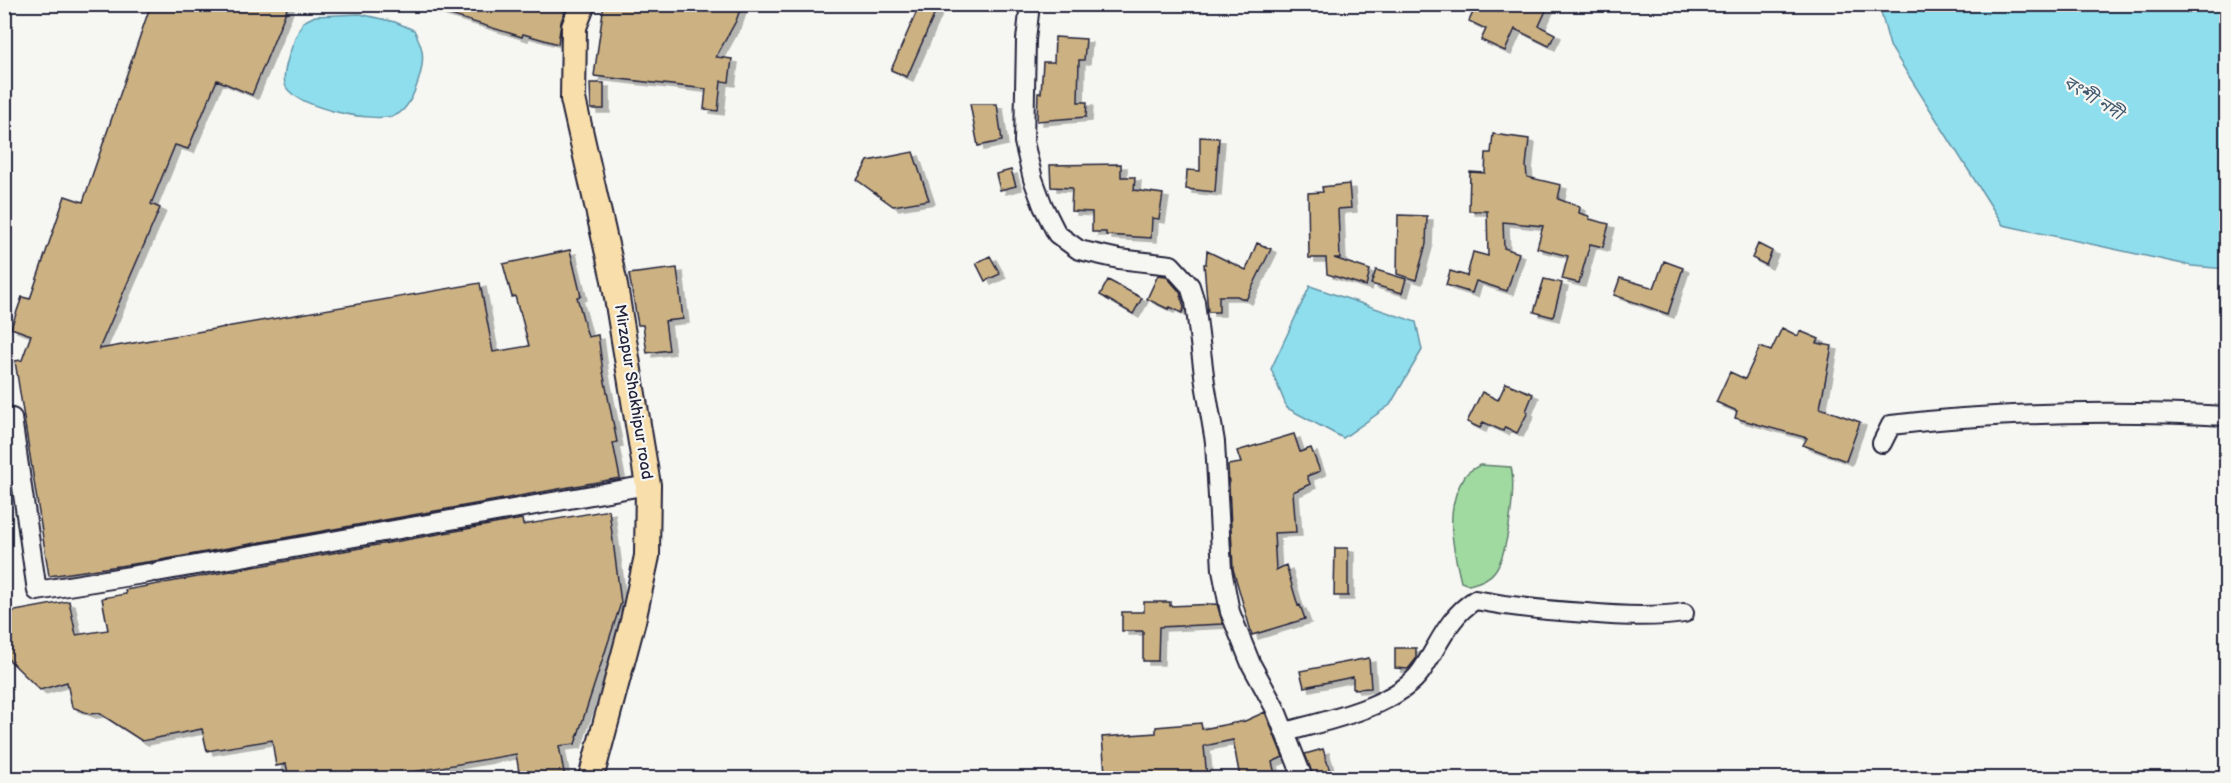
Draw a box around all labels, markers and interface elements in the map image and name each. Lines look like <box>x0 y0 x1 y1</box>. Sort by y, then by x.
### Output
water label: বংশী নদী <box>2059 71 2130 126</box>
street label: Mirzapur Shakhipur road <box>610 303 656 481</box>

